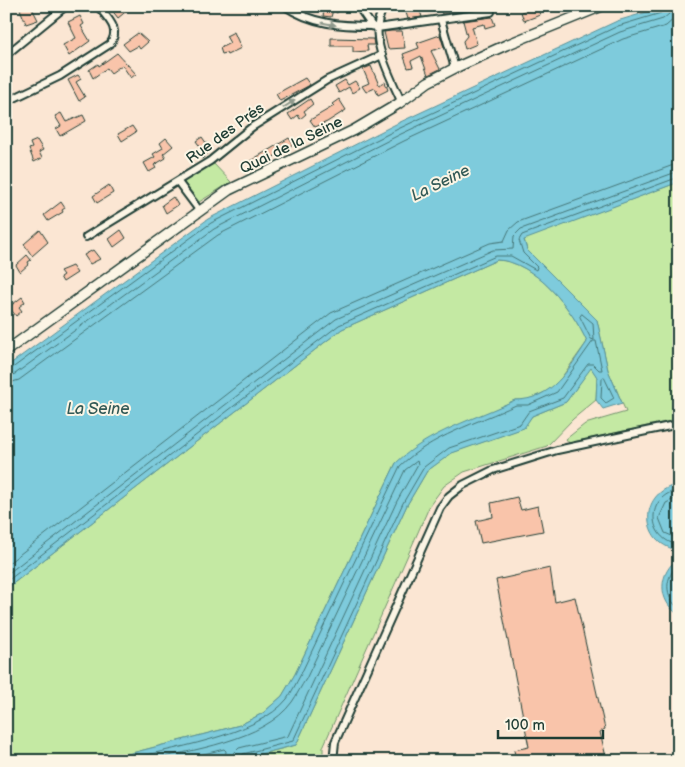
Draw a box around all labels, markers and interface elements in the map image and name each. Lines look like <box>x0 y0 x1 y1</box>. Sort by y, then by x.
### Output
one-way arrow <box>322 20 337 28</box>
street label: Rue des Prés <box>183 98 269 168</box>
one-way arrow <box>282 99 296 109</box>
street label: Quai de la Seine <box>237 112 346 179</box>
water label: La Seine <box>408 161 473 206</box>
water label: La Seine <box>67 400 129 419</box>
scale bar <box>498 707 602 739</box>
text: 100 m <box>505 716 545 735</box>

